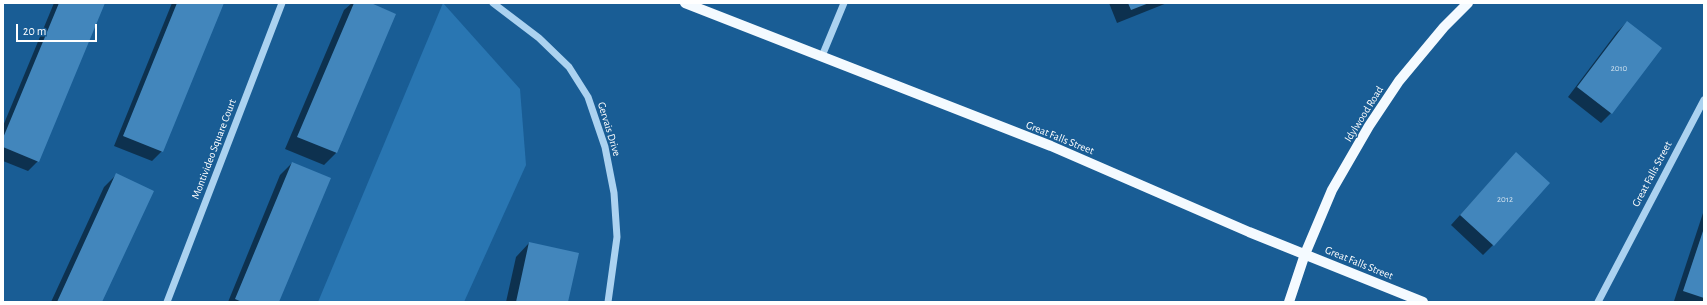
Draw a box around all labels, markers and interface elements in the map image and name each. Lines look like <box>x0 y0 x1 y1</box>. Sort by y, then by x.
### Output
scale bar <box>18 16 99 42</box>
text: 20 m <box>23 25 46 37</box>
house number: 2010 <box>1611 63 1627 73</box>
street label: Idylwood Road <box>1342 84 1386 144</box>
street label: Montivideo Square Court <box>189 97 239 201</box>
street label: Gervais Drive <box>594 100 624 158</box>
street label: Great Falls Street <box>1024 118 1096 158</box>
street label: Great Falls Street <box>1629 139 1675 209</box>
house number: 2012 <box>1497 194 1513 204</box>
street label: Great Falls Street <box>1323 243 1395 283</box>

